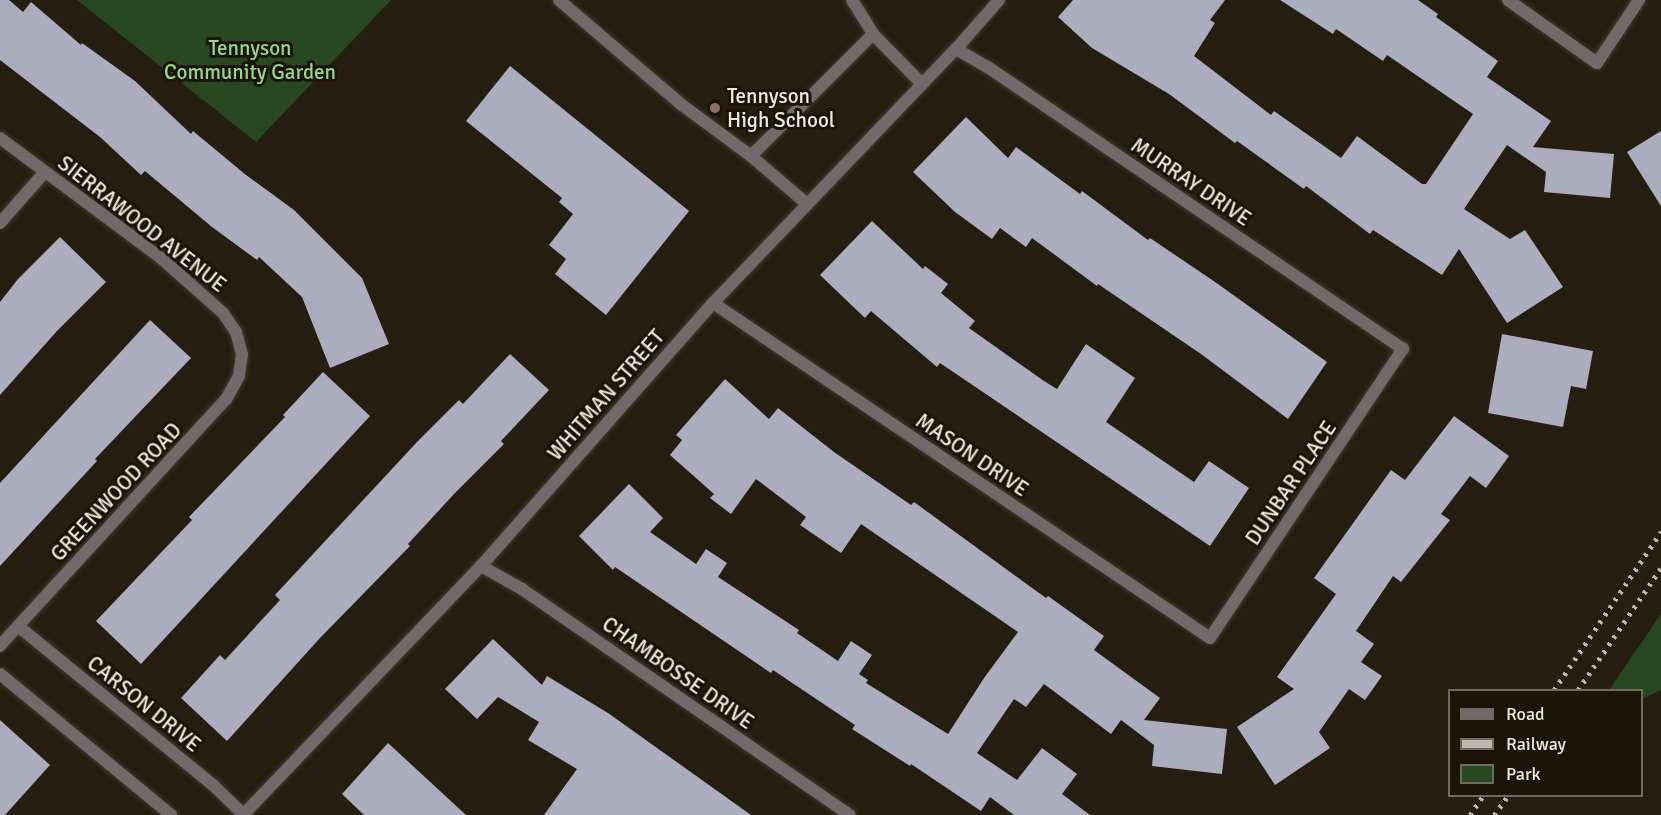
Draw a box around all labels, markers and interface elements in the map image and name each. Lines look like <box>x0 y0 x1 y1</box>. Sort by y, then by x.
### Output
park label: Tennyson Community Garden <box>164 35 336 85</box>
place label: Tennyson High School <box>727 83 835 133</box>
marker: Tennyson High School <box>708 101 722 115</box>
street label: MURRAY DRIVE <box>1126 133 1256 231</box>
street label: SIERRAWOOD AVENUE <box>53 150 231 298</box>
street label: WHITMAN STREET <box>542 324 670 466</box>
street label: MASON DRIVE <box>911 408 1033 502</box>
street label: DUNBAR PLACE <box>1240 416 1342 550</box>
street label: GREENWOOD ROAD <box>45 418 187 566</box>
street label: CHAMBOSSE DRIVE <box>597 611 759 735</box>
street label: CARSON DRIVE <box>82 651 206 757</box>
legend <box>1448 689 1643 797</box>
text: Road <box>1506 703 1545 725</box>
text: Railway <box>1506 733 1566 755</box>
text: Park <box>1506 763 1541 785</box>

